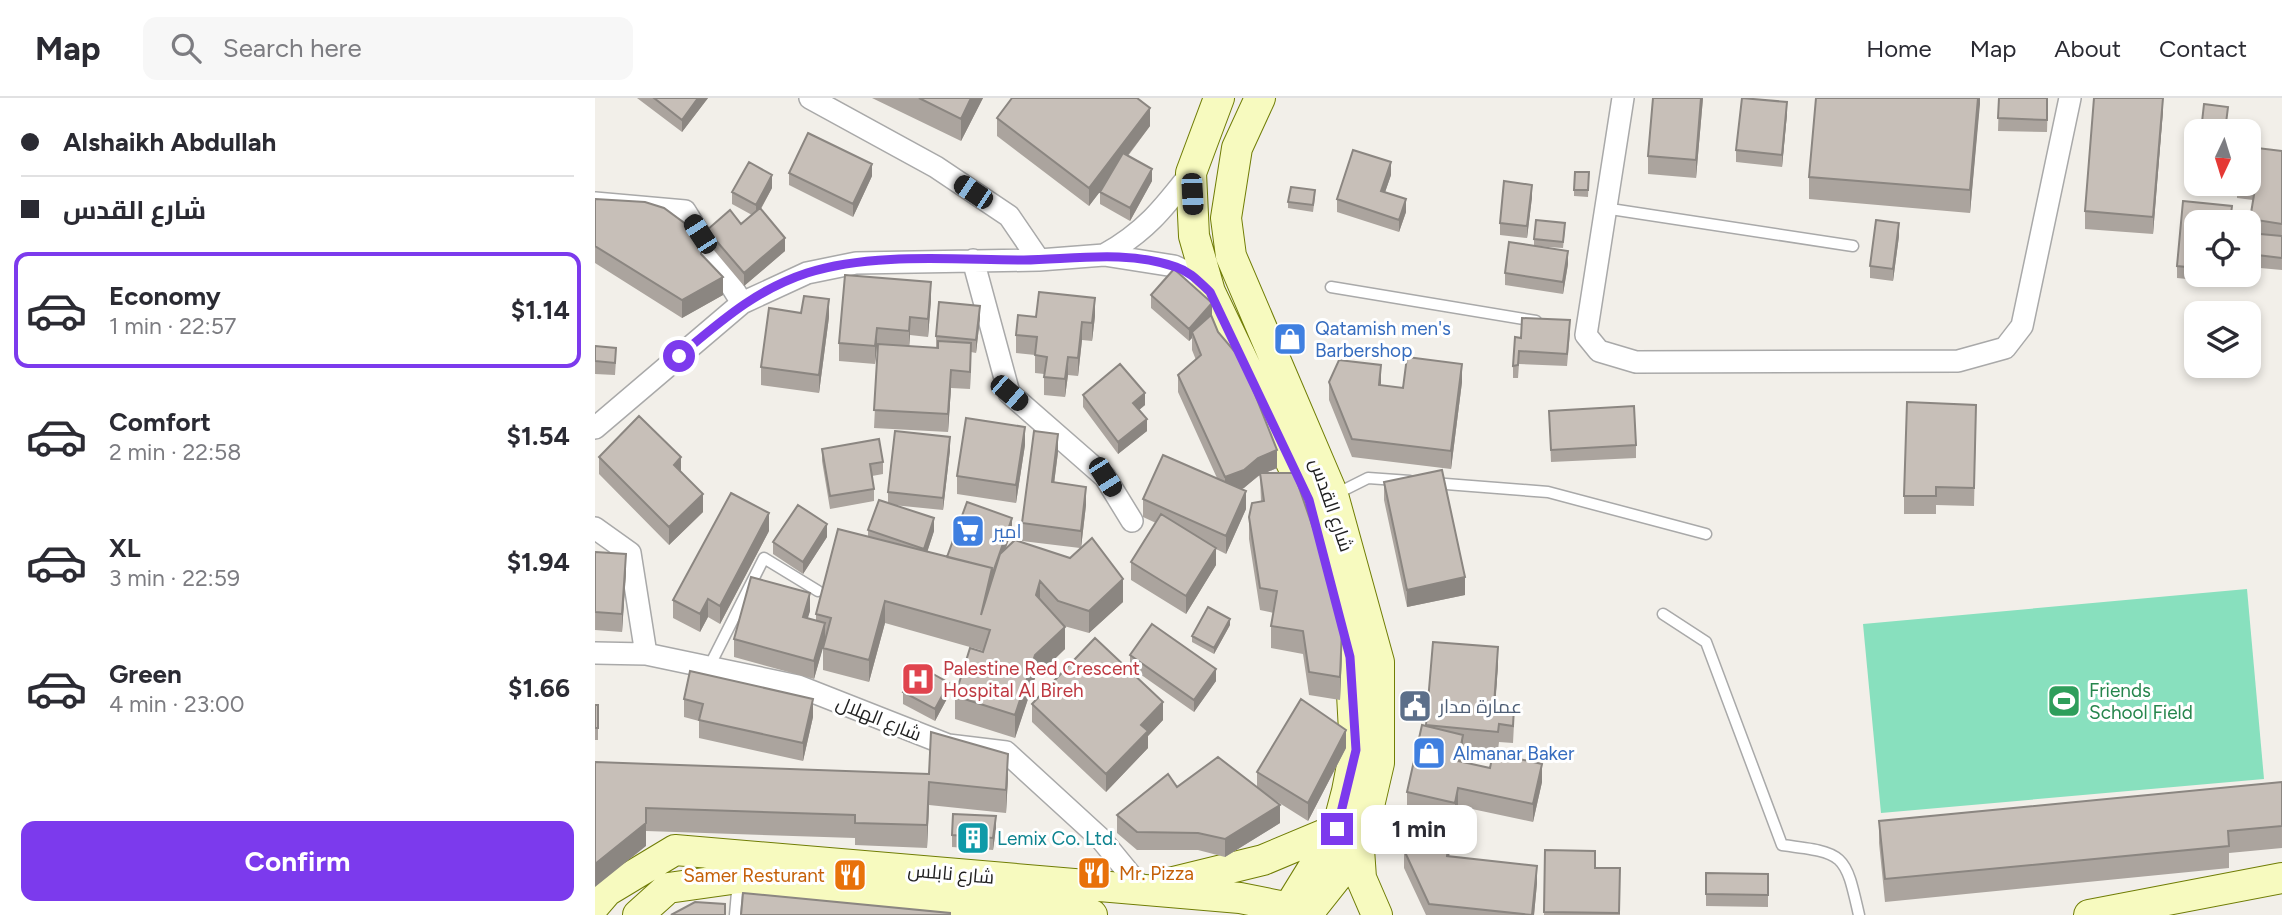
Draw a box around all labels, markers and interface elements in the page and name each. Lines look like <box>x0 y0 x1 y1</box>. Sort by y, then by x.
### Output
search box <box>143 17 633 80</box>
text: Map <box>35 29 101 68</box>
icon: search <box>167 29 205 67</box>
text: Search here <box>223 32 362 64</box>
text: Home <box>1866 34 1932 63</box>
text: Map <box>1970 34 2016 63</box>
text: About <box>2054 34 2121 63</box>
text: Contact <box>2159 34 2247 63</box>
north arrow <box>2184 119 2261 196</box>
map controls <box>2184 119 2261 378</box>
text: Alshaikh Abdullah <box>63 126 276 158</box>
car <box>950 172 997 212</box>
car <box>1181 172 1204 216</box>
text: شارع القدس <box>63 194 206 226</box>
button: locate <box>2184 210 2261 287</box>
car <box>680 211 721 257</box>
icon: car <box>25 279 88 342</box>
text: Economy <box>109 280 221 312</box>
text: $1.14 <box>511 294 570 326</box>
button: layers <box>2184 301 2261 378</box>
text: 1 min · 22:57 <box>109 312 236 340</box>
place label: Qatamish men's Barbershop <box>1315 317 1451 362</box>
shop icon: Qatamish men's Barbershop <box>1271 320 1309 358</box>
route start <box>663 340 695 372</box>
car <box>987 371 1032 415</box>
icon: car <box>25 405 88 468</box>
text: Comfort <box>109 406 211 438</box>
text: $1.54 <box>507 420 570 452</box>
text: 2 min · 22:58 <box>109 438 241 466</box>
car <box>1085 454 1126 500</box>
street label: شارع القدس <box>1303 455 1358 555</box>
supermarket icon: امير <box>949 512 987 550</box>
place label: امير <box>992 520 1022 543</box>
icon: car <box>25 531 88 594</box>
text: XL <box>109 532 141 564</box>
text: $1.94 <box>507 546 570 578</box>
text: 3 min · 22:59 <box>109 564 240 592</box>
icon: car <box>25 657 88 720</box>
place label: Palestine Red Crescent Hospital Al Bireh <box>943 657 1140 702</box>
text: Green <box>109 658 182 690</box>
hospital icon: Palestine Red Crescent Hospital Al Bireh <box>899 660 937 698</box>
text: $1.66 <box>508 672 570 704</box>
place label: Friends School Field <box>2089 679 2193 724</box>
sports icon: Friends School Field <box>2045 682 2083 720</box>
public building icon: عمارة مدار <box>1396 687 1434 725</box>
text: 4 min · 23:00 <box>109 690 245 718</box>
street label: شارع الهلال <box>832 691 925 748</box>
place label: عمارة مدار <box>1438 695 1522 718</box>
shop icon: Almanar Baker <box>1410 734 1448 772</box>
place label: Almanar Baker <box>1453 742 1575 765</box>
callout: 1 min <box>1361 804 1477 854</box>
route end <box>1321 813 1353 845</box>
text: 1 min <box>1392 815 1446 843</box>
building icon: Lemix Co. Ltd. <box>954 819 992 857</box>
button: Confirm <box>21 821 574 901</box>
place label: Lemix Co. Ltd. <box>997 827 1117 850</box>
restaurant icon: Mr. Pizza <box>1075 854 1113 892</box>
restaurant icon: Samer Resturant <box>831 856 869 894</box>
street label: شارع نابلس <box>907 858 995 891</box>
place label: Mr. Pizza <box>1119 862 1194 885</box>
place label: Samer Resturant <box>683 864 825 887</box>

